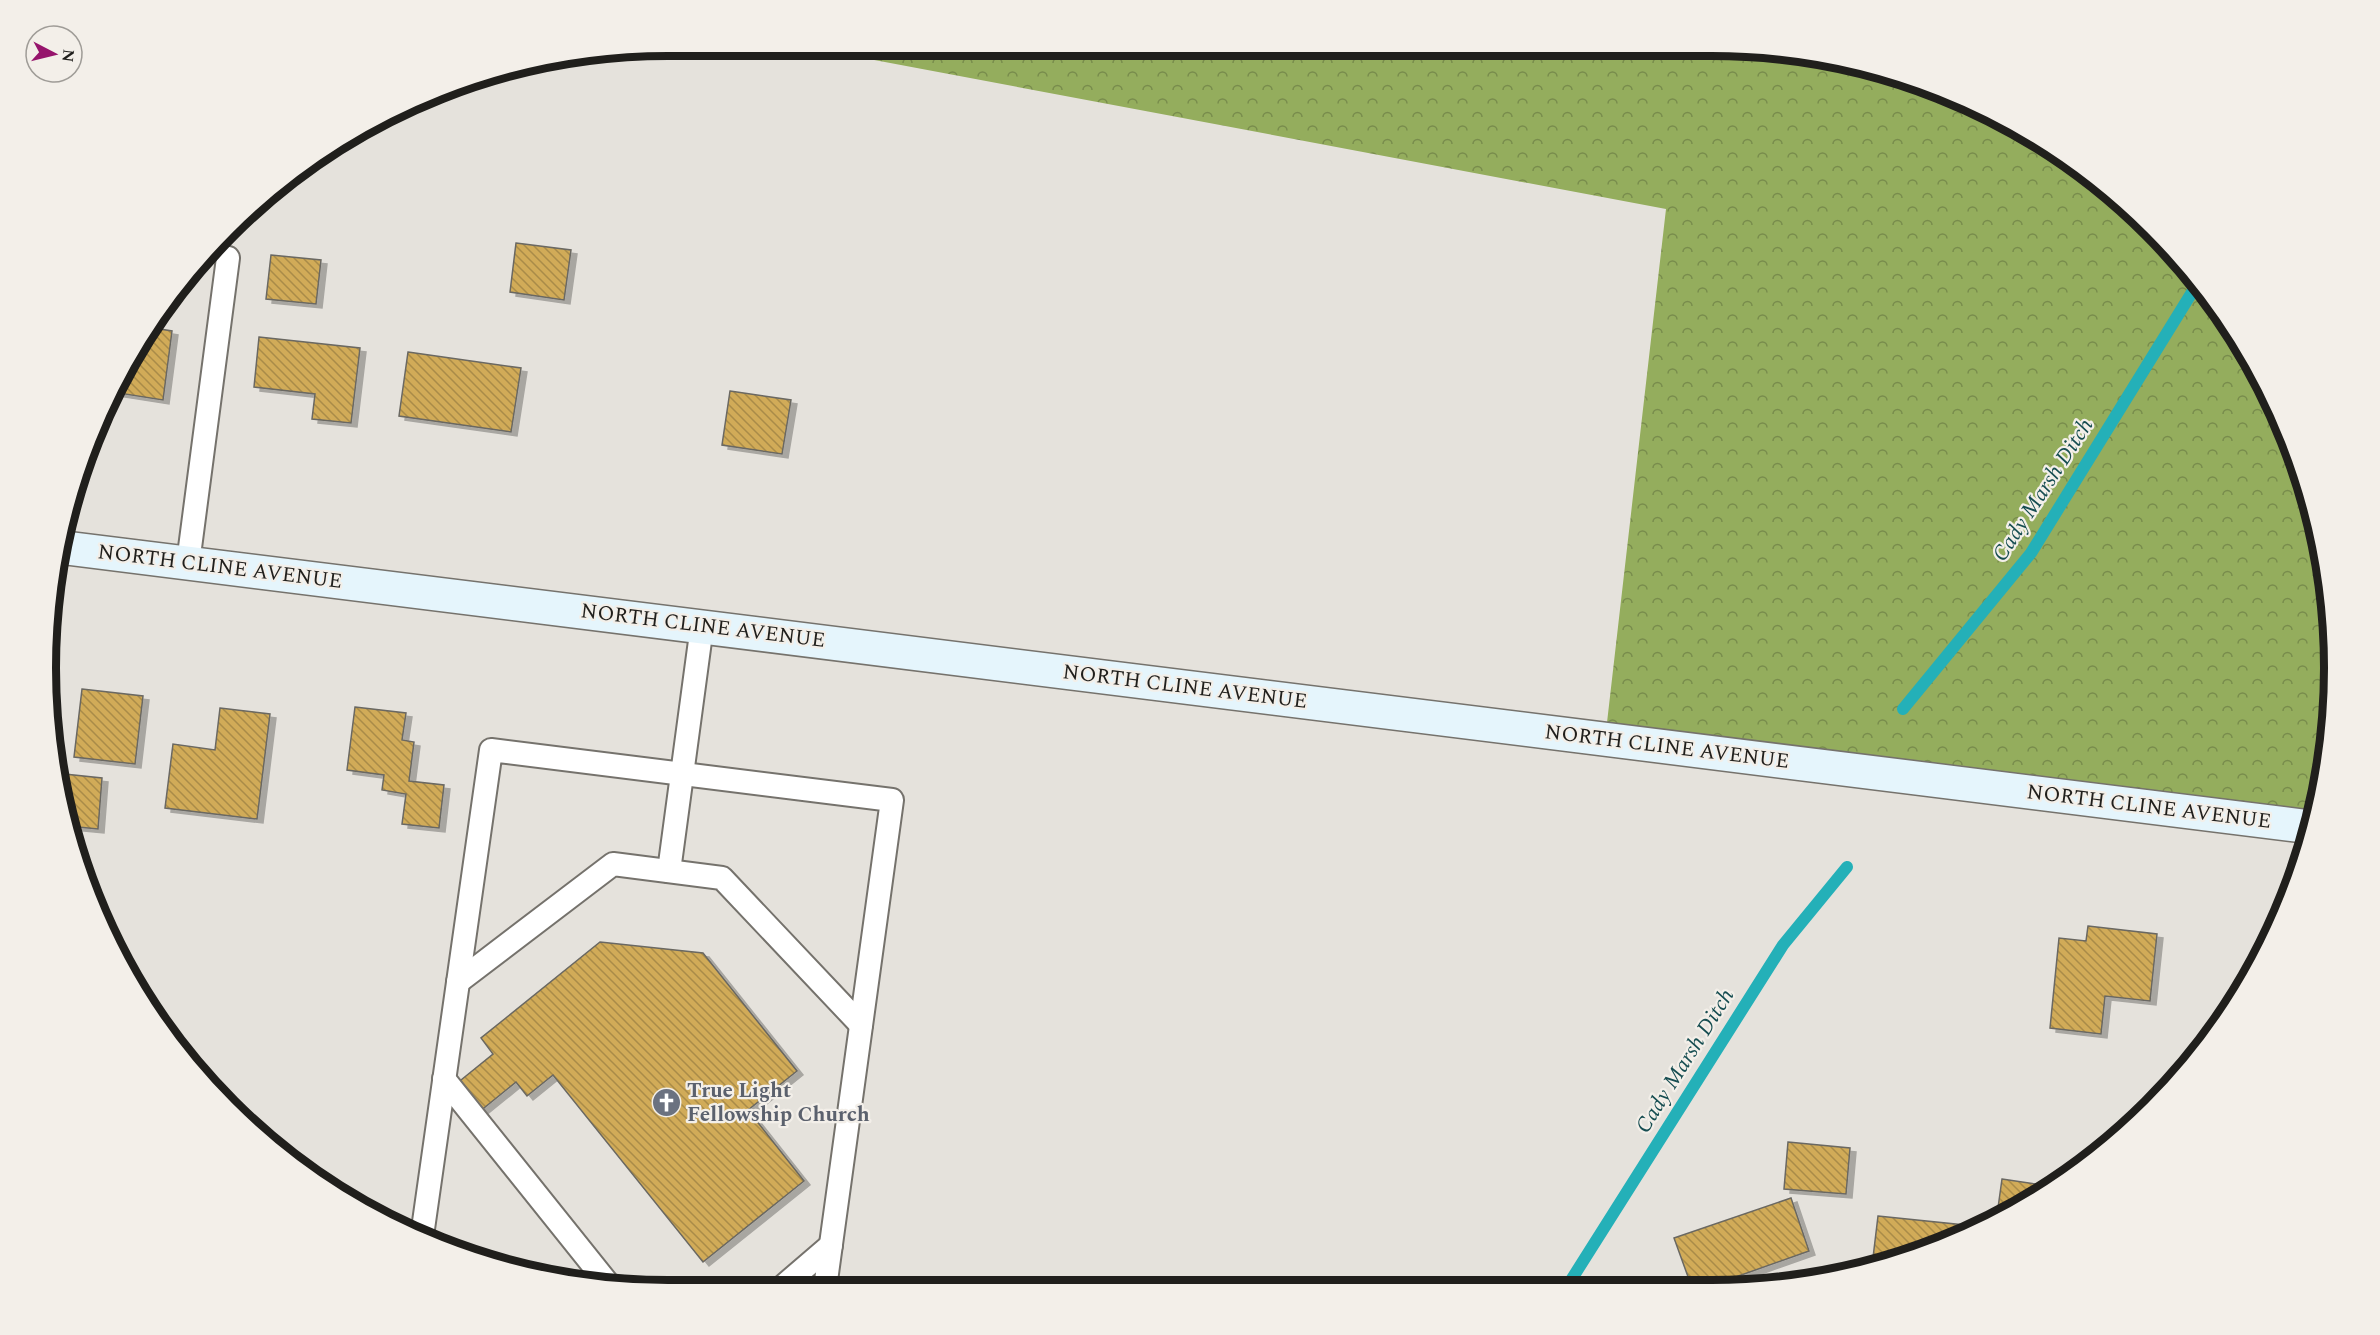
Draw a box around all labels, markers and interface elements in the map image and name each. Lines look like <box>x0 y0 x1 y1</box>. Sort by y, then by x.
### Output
north arrow <box>24 24 84 84</box>
text: N <box>55 48 81 64</box>
water label: Cady Marsh Ditch <box>1984 412 2102 568</box>
street label: NORTH CLINE AVENUE <box>96 536 344 598</box>
street label: NORTH CLINE AVENUE <box>579 595 827 657</box>
street label: NORTH CLINE AVENUE <box>1061 656 1309 718</box>
street label: NORTH CLINE AVENUE <box>1543 716 1791 778</box>
street label: NORTH CLINE AVENUE <box>2025 776 2273 838</box>
water label: Cady Marsh Ditch <box>1627 982 1743 1140</box>
place label: True Light Fellowship Church <box>687 1075 870 1131</box>
church icon: True Light Fellowship Church <box>650 1087 682 1119</box>

